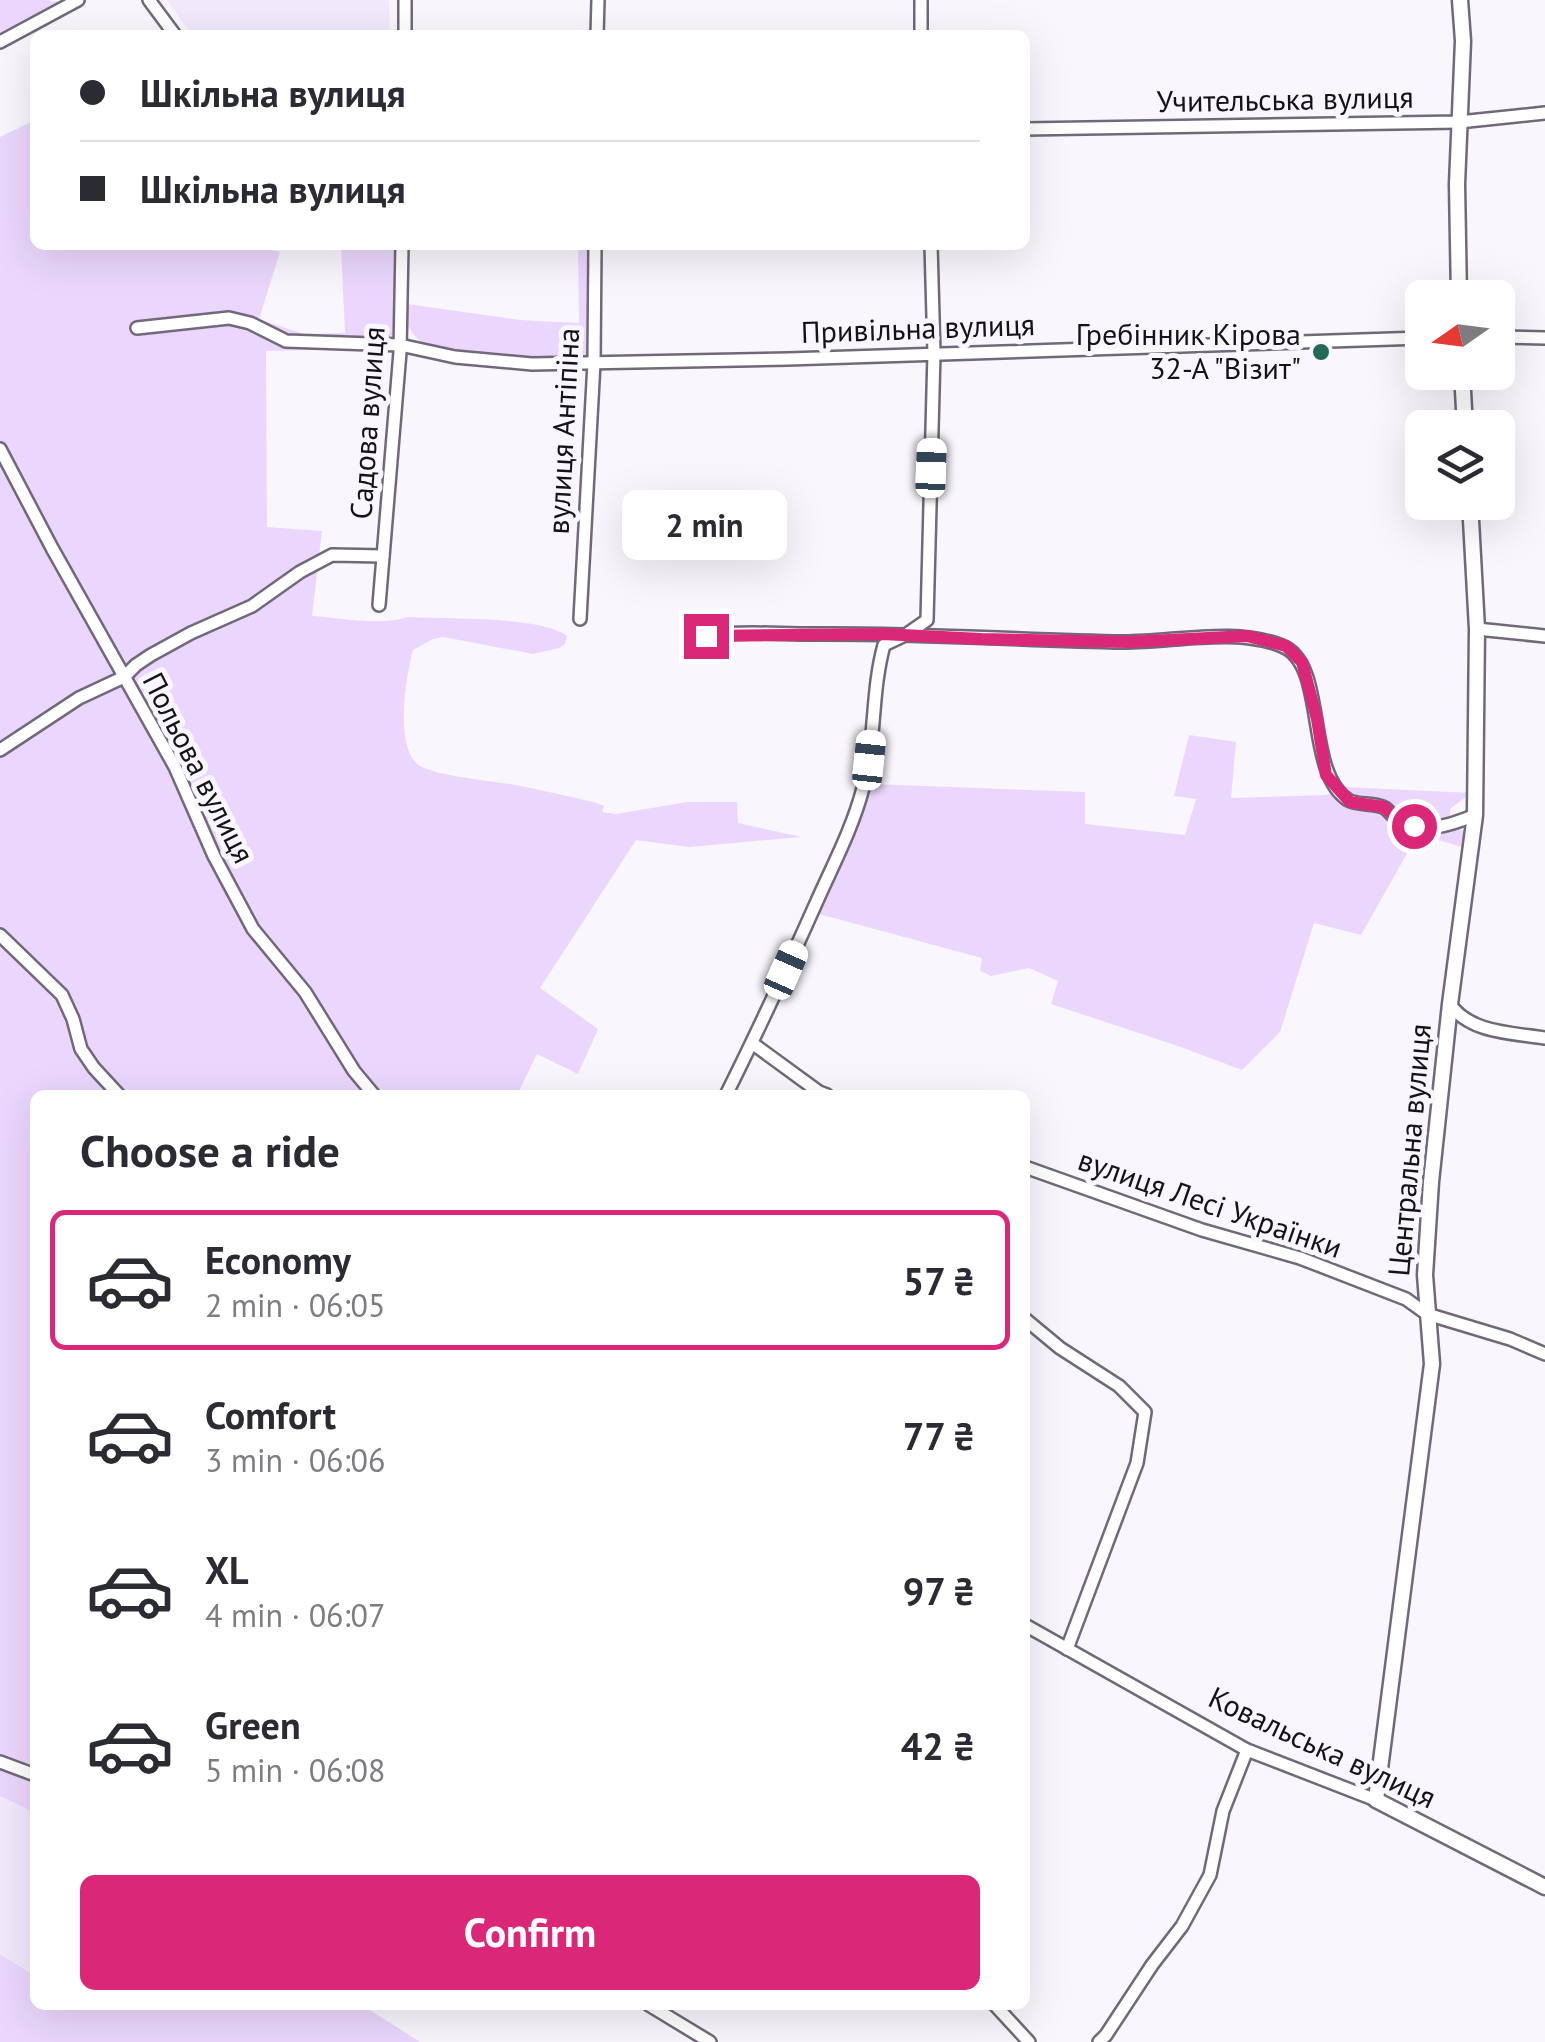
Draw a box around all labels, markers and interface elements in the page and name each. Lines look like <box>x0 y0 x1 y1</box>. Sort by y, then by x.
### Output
text: Шкільна вулиця <box>140 68 406 117</box>
street label: Учительська вулиця <box>1156 77 1414 120</box>
text: Шкільна вулиця <box>140 164 406 213</box>
north arrow <box>1405 280 1515 390</box>
map controls <box>1405 280 1515 520</box>
street label: Привільна вулиця <box>800 304 1036 351</box>
place label: Гребінник Кірова 32-А "Візит" <box>1076 314 1301 387</box>
street label: Садова вулиця <box>340 325 393 520</box>
street label: вулиця Антіпіна <box>538 327 587 535</box>
marker: Гребінник Кірова 32-А "Візит" <box>1310 341 1332 363</box>
button: layers <box>1405 410 1515 520</box>
car <box>915 437 947 499</box>
callout: 2 min <box>624 491 788 561</box>
text: 2 min <box>665 504 744 546</box>
route end <box>684 614 729 659</box>
street label: Польова вулиця <box>135 665 264 869</box>
car <box>851 729 887 791</box>
route start <box>1392 804 1437 849</box>
car <box>760 936 812 1004</box>
street label: Центральна вулиця <box>1378 1022 1439 1278</box>
text: Choose a ride <box>80 1121 340 1179</box>
street label: вулиця Лесі Українки <box>1073 1139 1348 1266</box>
icon: car <box>85 1235 175 1325</box>
text: Economy <box>205 1235 351 1284</box>
text: 57 ₴ <box>903 1256 975 1305</box>
text: 2 min · 06:05 <box>205 1284 385 1326</box>
icon: car <box>85 1390 175 1480</box>
text: Comfort <box>205 1390 336 1439</box>
text: 77 ₴ <box>903 1411 975 1460</box>
text: 3 min · 06:06 <box>205 1439 385 1481</box>
icon: car <box>85 1545 175 1635</box>
text: XL <box>205 1545 249 1594</box>
text: 97 ₴ <box>903 1566 975 1615</box>
text: 4 min · 06:07 <box>205 1594 385 1636</box>
street label: Ковальська вулиця <box>1203 1677 1443 1816</box>
icon: car <box>85 1700 175 1790</box>
text: Green <box>205 1700 301 1749</box>
text: 42 ₴ <box>901 1721 975 1770</box>
text: 5 min · 06:08 <box>205 1749 385 1791</box>
button: Confirm <box>80 1875 980 1990</box>

